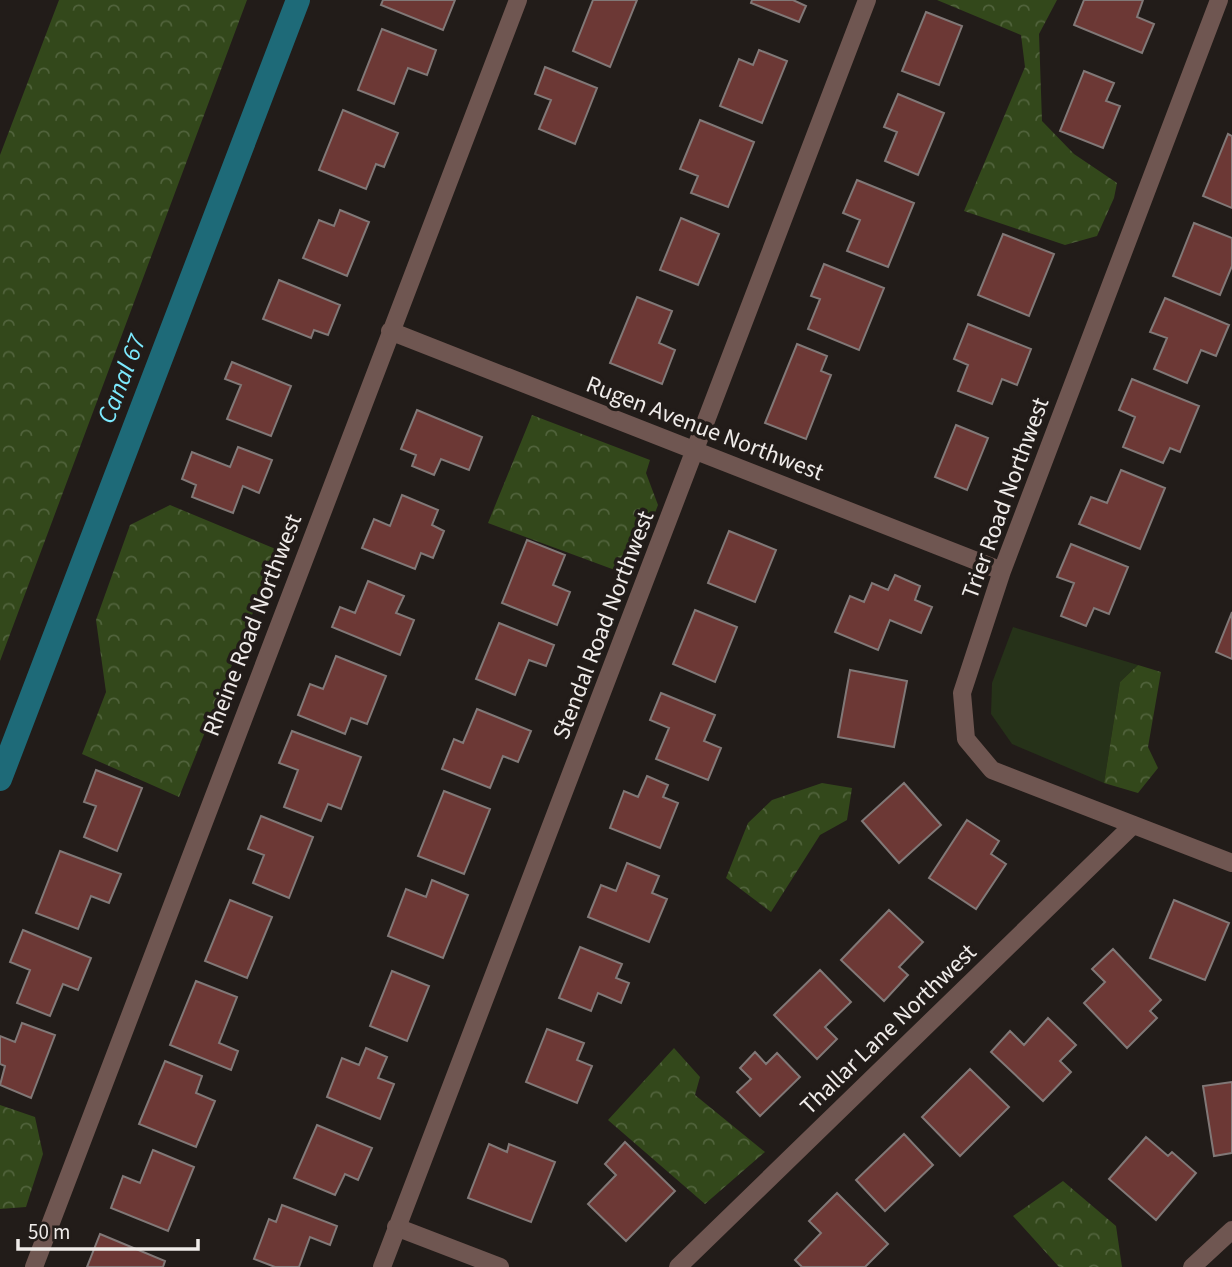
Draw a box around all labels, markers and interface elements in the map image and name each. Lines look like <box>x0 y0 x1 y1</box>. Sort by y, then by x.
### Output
water label: Canal 67 <box>88 328 156 429</box>
street label: Rugen Avenue Northwest <box>581 367 829 490</box>
street label: Trier Road Northwest <box>953 393 1058 604</box>
street label: Stendal Road Northwest <box>544 506 663 745</box>
street label: Rheine Road Northwest <box>194 509 311 741</box>
street label: Thallar Lane Northwest <box>792 936 985 1123</box>
scale bar <box>18 1208 198 1252</box>
text: 50 m <box>28 1217 70 1247</box>

